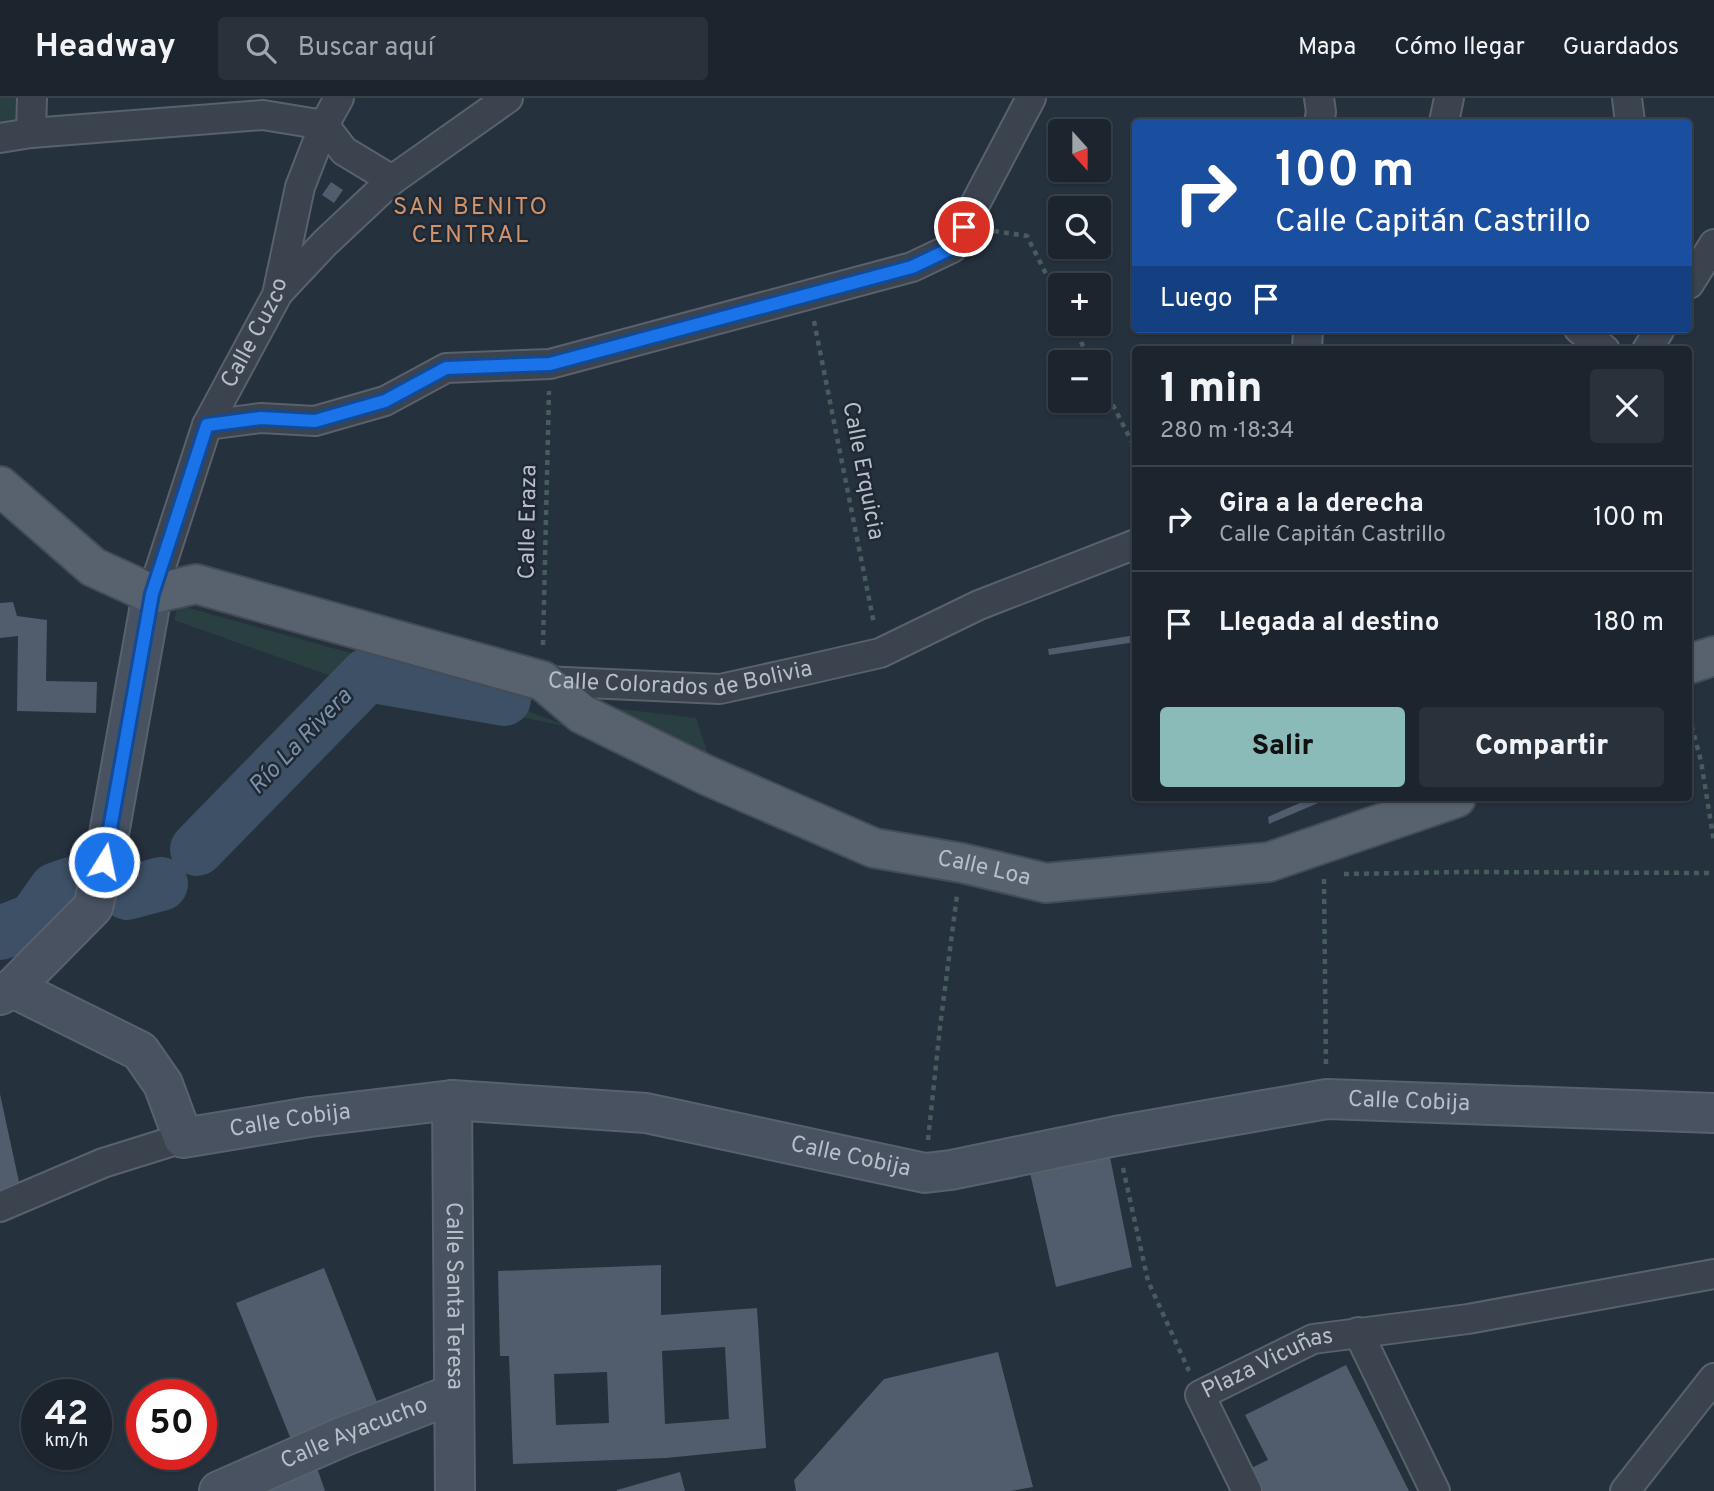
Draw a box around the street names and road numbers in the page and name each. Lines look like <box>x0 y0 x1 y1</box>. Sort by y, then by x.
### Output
street label: Calle Cuzco <box>215 275 295 393</box>
street label: Calle Erquicia <box>834 400 890 542</box>
street label: Calle Eraza <box>514 464 544 580</box>
street label: Calle Colorados de Bolivia <box>547 655 815 705</box>
street label: Calle Loa <box>935 845 1034 893</box>
street label: Calle Cobija <box>1347 1085 1471 1119</box>
street label: Calle Cobija <box>227 1098 352 1145</box>
street label: Calle Cobija <box>788 1130 913 1184</box>
street label: Calle Santa Teresa <box>438 1202 469 1390</box>
street label: Plaza Vicuñas <box>1197 1322 1335 1406</box>
street label: Calle Ayacucho <box>276 1391 432 1477</box>

